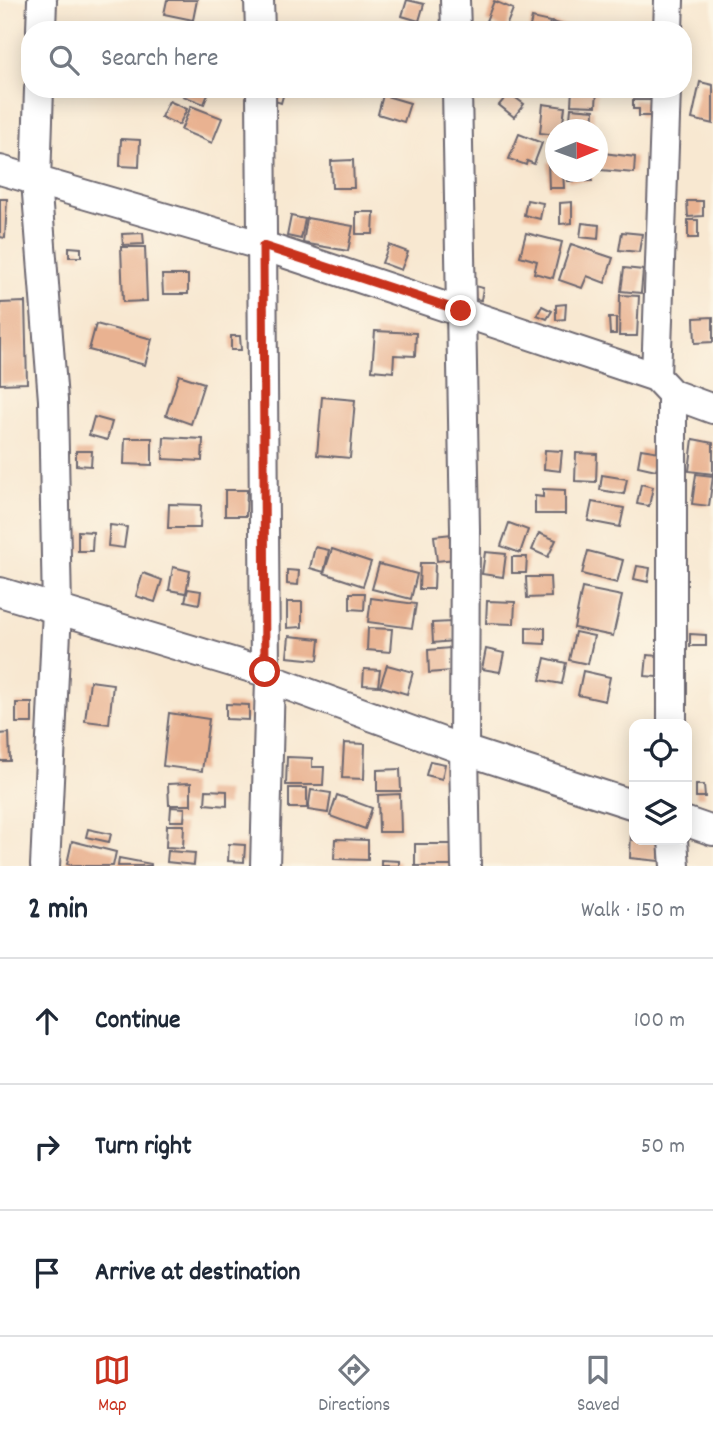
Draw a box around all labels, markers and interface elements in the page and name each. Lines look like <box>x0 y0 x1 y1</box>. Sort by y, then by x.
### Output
search box <box>21 21 692 98</box>
icon: search <box>45 41 83 79</box>
text: Search here <box>101 41 219 78</box>
north arrow <box>545 119 608 182</box>
route end <box>445 295 476 326</box>
route start <box>249 656 280 687</box>
map controls <box>629 719 692 845</box>
button: locate <box>629 719 692 782</box>
button: layers <box>629 782 692 845</box>
text: 2 min <box>28 890 88 933</box>
text: Walk · 150 m <box>581 895 685 928</box>
icon: ahead <box>28 1002 66 1040</box>
text: Continue <box>95 1003 180 1040</box>
text: 100 m <box>634 1005 685 1038</box>
icon: right <box>28 1128 66 1166</box>
text: Turn right <box>95 1129 192 1166</box>
text: 50 m <box>641 1131 685 1164</box>
icon: arrive <box>28 1254 66 1292</box>
text: Arrive at destination <box>95 1255 300 1292</box>
tab: Map <box>93 1351 131 1420</box>
tab: Directions <box>318 1351 390 1420</box>
tab: Saved <box>577 1351 620 1420</box>

